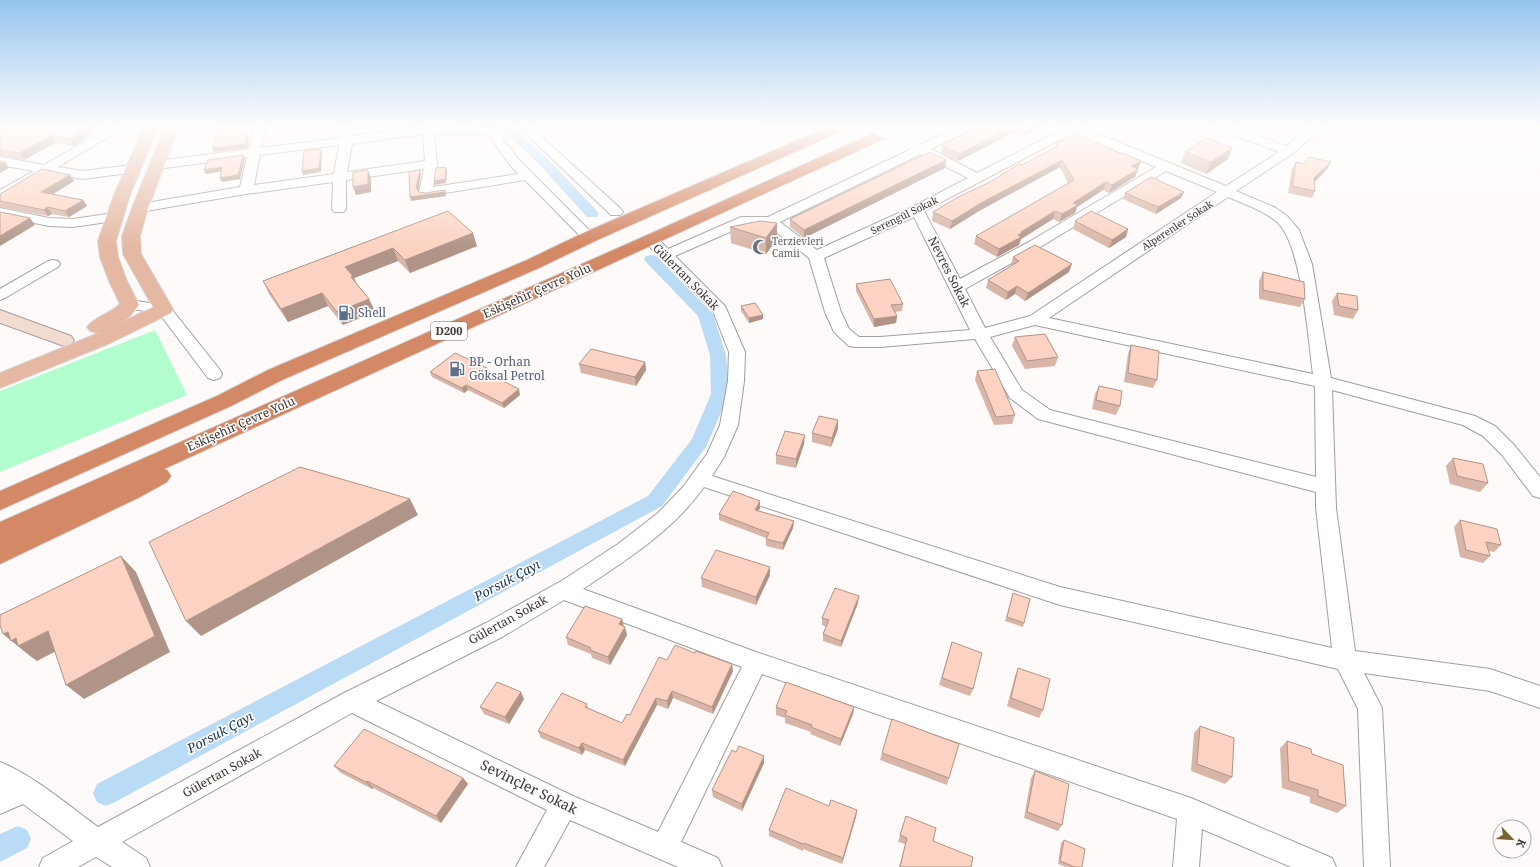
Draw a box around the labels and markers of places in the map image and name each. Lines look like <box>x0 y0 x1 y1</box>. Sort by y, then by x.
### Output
place label: Terzievleri Camii <box>772 234 824 260</box>
mosque icon: Terzievleri Camii <box>751 238 769 256</box>
fuel station icon: Shell <box>337 304 355 322</box>
place label: Shell <box>358 304 386 321</box>
place label: BP - Orhan Göksal Petrol <box>469 353 545 384</box>
fuel station icon: BP - Orhan Göksal Petrol <box>448 360 466 378</box>

